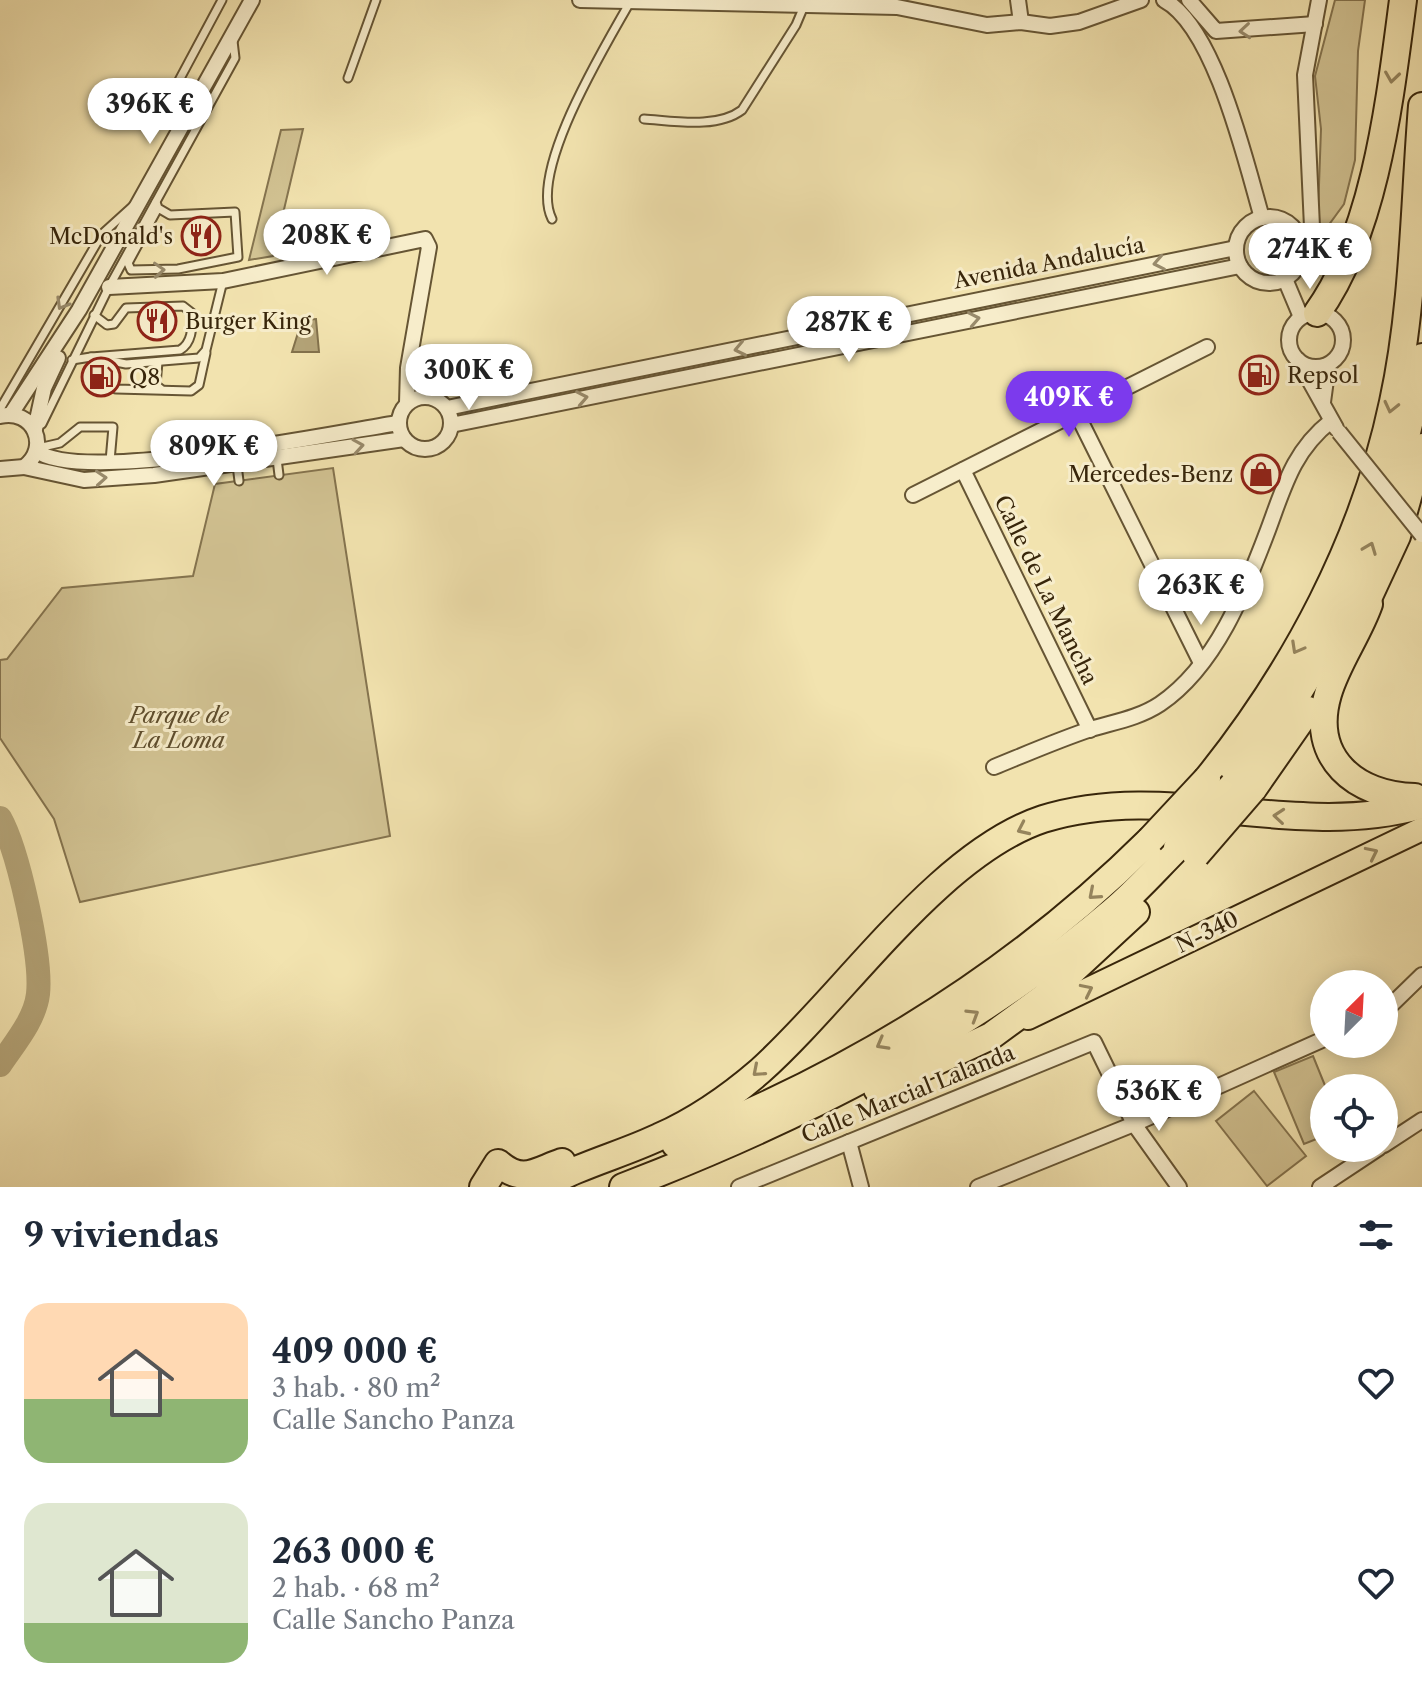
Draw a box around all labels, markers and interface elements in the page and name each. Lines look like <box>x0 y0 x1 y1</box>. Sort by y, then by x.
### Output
one-way arrow <box>1238 22 1251 39</box>
one-way arrow <box>1384 70 1401 84</box>
pin: 396K € <box>85 78 215 146</box>
text: 396K € <box>106 88 194 120</box>
pin: 208K € <box>262 209 392 277</box>
restaurant icon: McDonald's <box>180 215 222 257</box>
text: 208K € <box>281 219 373 251</box>
place label: McDonald's <box>49 223 173 250</box>
pin: 274K € <box>1245 223 1375 291</box>
street label: Avenida Andalucía <box>950 231 1147 295</box>
text: 274K € <box>1267 233 1353 265</box>
one-way arrow <box>1153 254 1166 271</box>
one-way arrow <box>153 262 166 279</box>
one-way arrow <box>56 295 72 310</box>
pin: 287K € <box>784 296 914 364</box>
restaurant icon: Burger King <box>136 300 178 342</box>
text: 287K € <box>805 306 893 338</box>
place label: Burger King <box>185 308 311 335</box>
one-way arrow <box>968 312 981 329</box>
one-way arrow <box>733 339 747 356</box>
pin: 300K € <box>404 344 534 412</box>
text: 300K € <box>423 354 515 386</box>
fuel station icon: Repsol <box>1238 354 1280 396</box>
fuel station icon: Q8 <box>80 356 122 398</box>
place label: Repsol <box>1287 362 1359 389</box>
place label: Q8 <box>129 364 160 391</box>
pin: 409K € <box>1004 371 1134 439</box>
text: 409K € <box>1024 381 1114 413</box>
one-way arrow <box>576 391 589 408</box>
one-way arrow <box>1384 399 1401 413</box>
pin: 809K € <box>149 420 279 488</box>
text: 809K € <box>168 430 260 462</box>
one-way arrow <box>352 438 365 455</box>
shop icon: Mercedes-Benz <box>1240 453 1282 495</box>
place label: Mercedes-Benz <box>1068 461 1233 488</box>
one-way arrow <box>95 470 108 487</box>
street label: Calle de La Mancha <box>988 491 1104 689</box>
one-way arrow <box>1360 542 1377 556</box>
pin: 263K € <box>1136 559 1266 627</box>
text: 263K € <box>1157 569 1245 601</box>
one-way arrow <box>1291 639 1307 653</box>
park label: Parque de La Loma <box>127 702 230 754</box>
one-way arrow <box>1272 808 1285 825</box>
one-way arrow <box>1016 819 1031 835</box>
one-way arrow <box>1363 847 1378 863</box>
one-way arrow <box>1088 884 1103 899</box>
street label: N-340 <box>1171 905 1243 959</box>
north arrow <box>1310 970 1398 1058</box>
map controls <box>1310 970 1398 1162</box>
one-way arrow <box>1078 984 1093 1000</box>
one-way arrow <box>964 1009 979 1024</box>
one-way arrow <box>876 1035 890 1050</box>
street label: Calle Marcial Lalanda <box>797 1039 1019 1149</box>
one-way arrow <box>753 1061 768 1076</box>
pin: 536K € <box>1094 1065 1224 1133</box>
button: locate <box>1310 1074 1398 1162</box>
text: 536K € <box>1115 1075 1203 1107</box>
icon: filters <box>1354 1213 1398 1257</box>
text: 9 viviendas <box>24 1214 219 1256</box>
text: 409 000 € <box>272 1330 438 1372</box>
icon: home <box>88 1335 184 1431</box>
icon: heart <box>1354 1361 1398 1405</box>
text: 3 hab. · 80 m² <box>272 1372 441 1404</box>
text: Calle Sancho Panza <box>272 1404 515 1436</box>
text: 263 000 € <box>272 1530 435 1572</box>
icon: home <box>88 1535 184 1631</box>
icon: heart <box>1354 1561 1398 1605</box>
text: 2 hab. · 68 m² <box>272 1572 440 1604</box>
text: Calle Sancho Panza <box>272 1604 515 1636</box>

